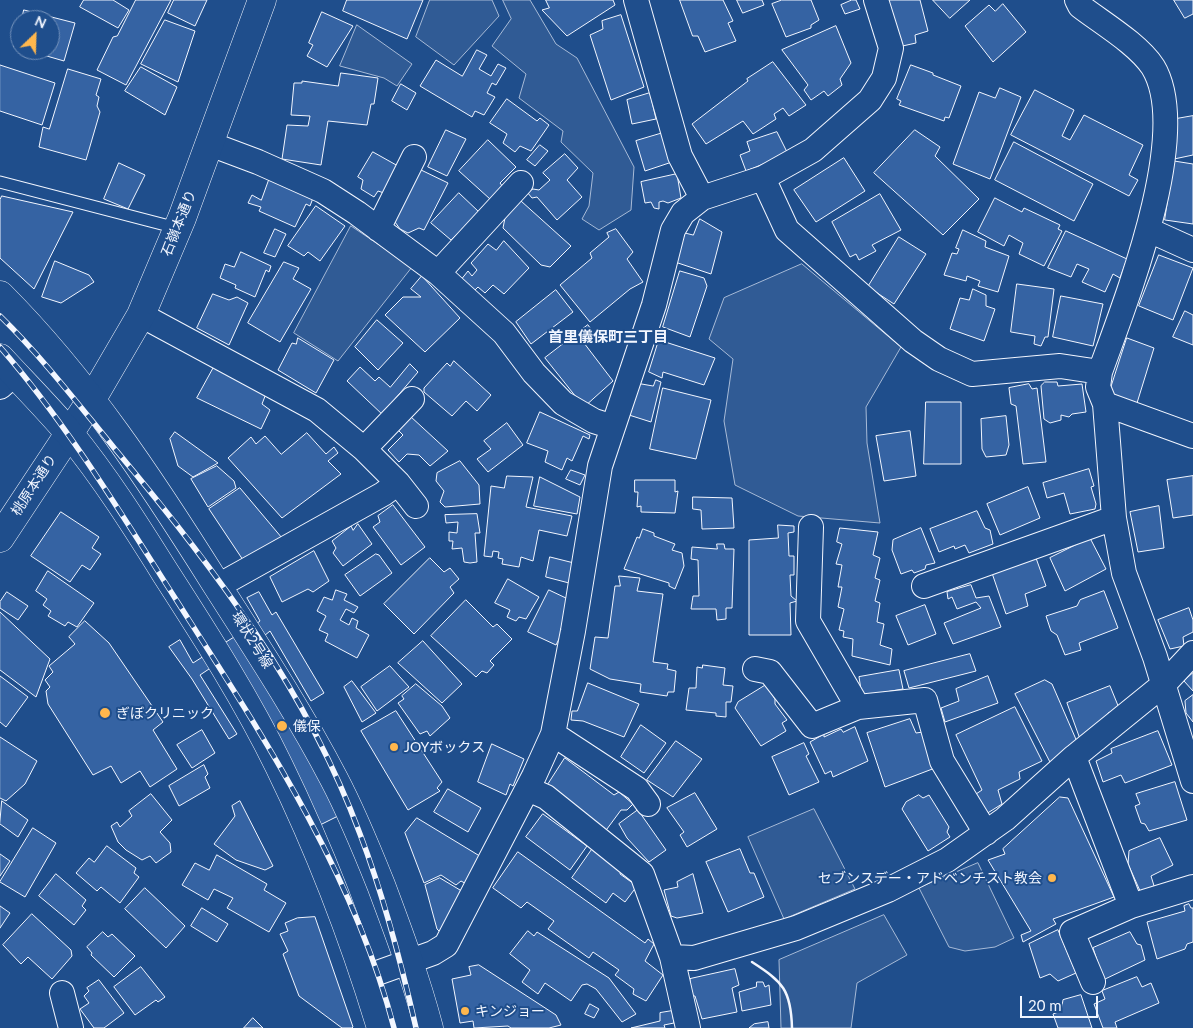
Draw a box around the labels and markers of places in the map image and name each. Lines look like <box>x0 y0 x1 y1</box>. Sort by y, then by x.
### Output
place label: ぎぼクリニック <box>116 705 214 721</box>
marker: ぎぼクリニック <box>98 706 112 720</box>
place label: 儀保 <box>293 718 321 734</box>
marker: 儀保 <box>275 719 289 733</box>
place label: JOYボックス <box>404 739 485 755</box>
marker: JOYボックス <box>388 741 400 753</box>
place label: セブンスデー・アドベンチスト教会 <box>818 870 1042 886</box>
marker: セブンスデー・アドベンチスト教会 <box>1046 872 1058 884</box>
place label: キンジョー <box>475 1003 545 1019</box>
marker: キンジョー <box>459 1005 471 1017</box>

